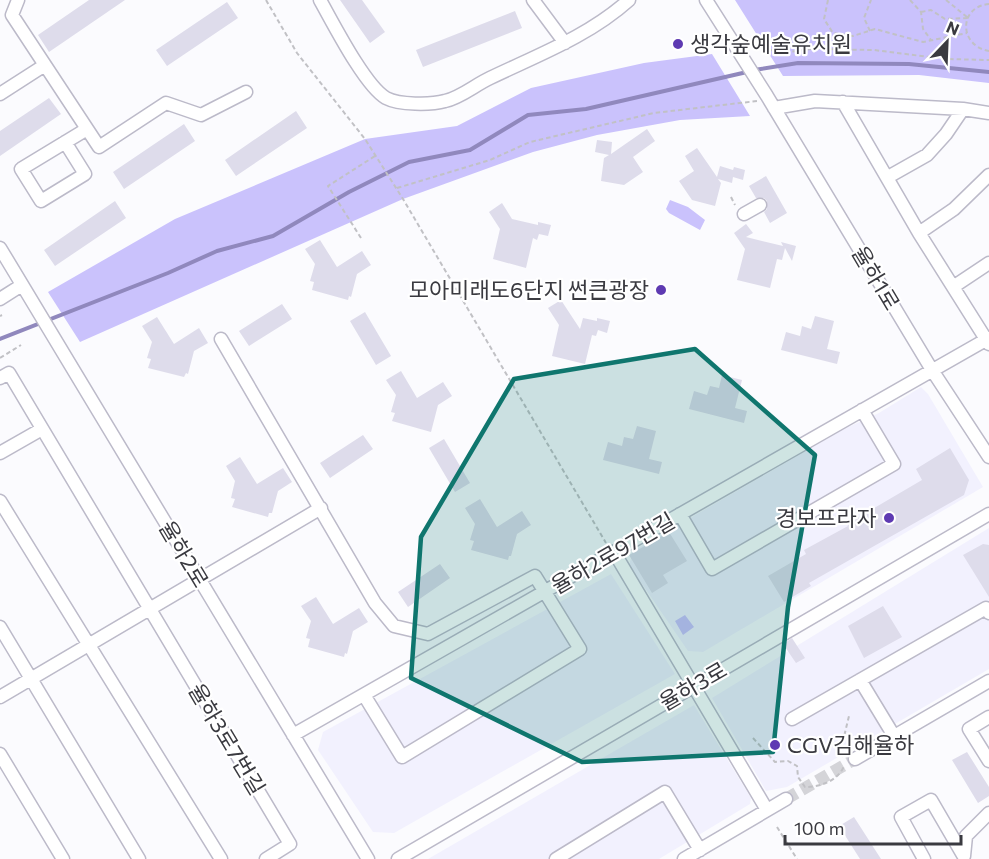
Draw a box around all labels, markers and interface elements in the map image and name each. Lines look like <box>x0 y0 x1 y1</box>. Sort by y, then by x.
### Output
north arrow <box>917 12 977 72</box>
text: N <box>944 17 962 39</box>
place label: 생각숲예술유치원 <box>690 30 852 57</box>
marker: 생각숲예술유치원 <box>671 37 685 51</box>
street label: 율하1로 <box>847 241 906 315</box>
place label: 모아미래도6단지 썬큰광장 <box>409 276 649 303</box>
marker: 모아미래도6단지 썬큰광장 <box>654 283 668 297</box>
place label: 경보프라자 <box>776 504 877 531</box>
street label: 율하2로97번길 <box>546 506 679 599</box>
marker: 경보프라자 <box>882 511 896 525</box>
street label: 율하2로 <box>154 516 215 592</box>
street label: 율하3로 <box>654 656 731 716</box>
street label: 율하3로7번길 <box>184 678 271 799</box>
place label: CGV김해율하 <box>787 731 914 758</box>
marker: CGV김해율하 <box>768 738 782 752</box>
scale bar <box>785 808 960 846</box>
text: 100 m <box>794 817 844 839</box>

